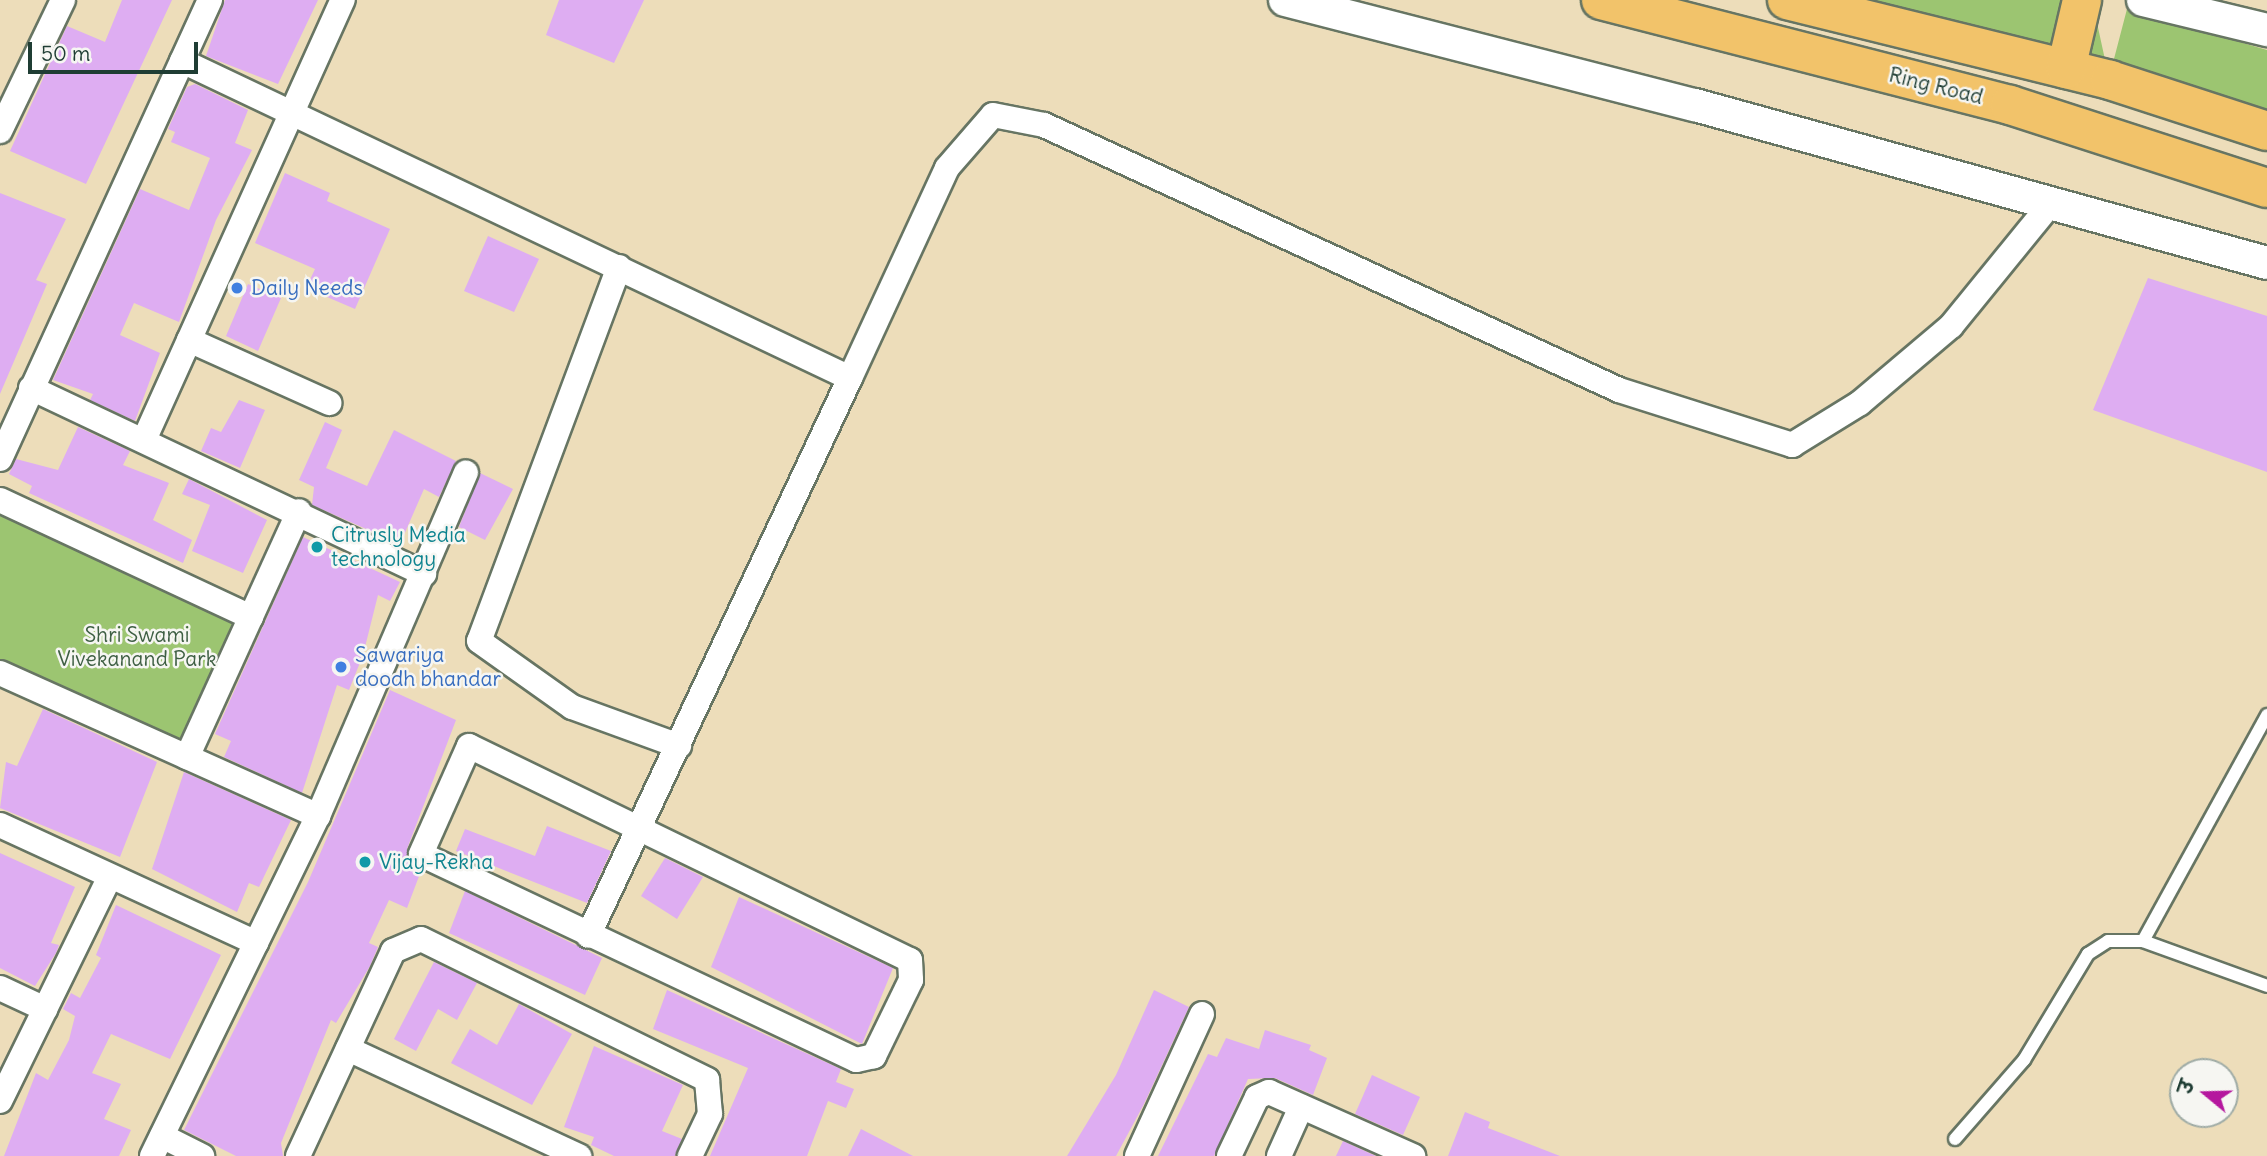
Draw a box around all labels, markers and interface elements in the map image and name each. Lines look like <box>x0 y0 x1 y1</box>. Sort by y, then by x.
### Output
scale bar <box>32 28 201 72</box>
text: 50 m <box>41 40 90 67</box>
street label: Ring Road <box>1886 62 1986 110</box>
place label: Daily Needs <box>251 275 363 301</box>
marker: Daily Needs <box>229 280 245 296</box>
place label: Citrusly Media technology <box>331 522 466 572</box>
marker: Citrusly Media technology <box>309 539 325 555</box>
park label: Shri Swami Vivekanand Park <box>58 622 216 672</box>
place label: Sawariya doodh bhandar <box>355 642 501 692</box>
marker: Sawariya doodh bhandar <box>333 659 349 675</box>
place label: Vijay-Rekha <box>379 849 493 875</box>
marker: Vijay-Rekha <box>357 854 373 870</box>
north arrow <box>2169 1058 2239 1128</box>
text: उ <box>2173 1077 2199 1097</box>

